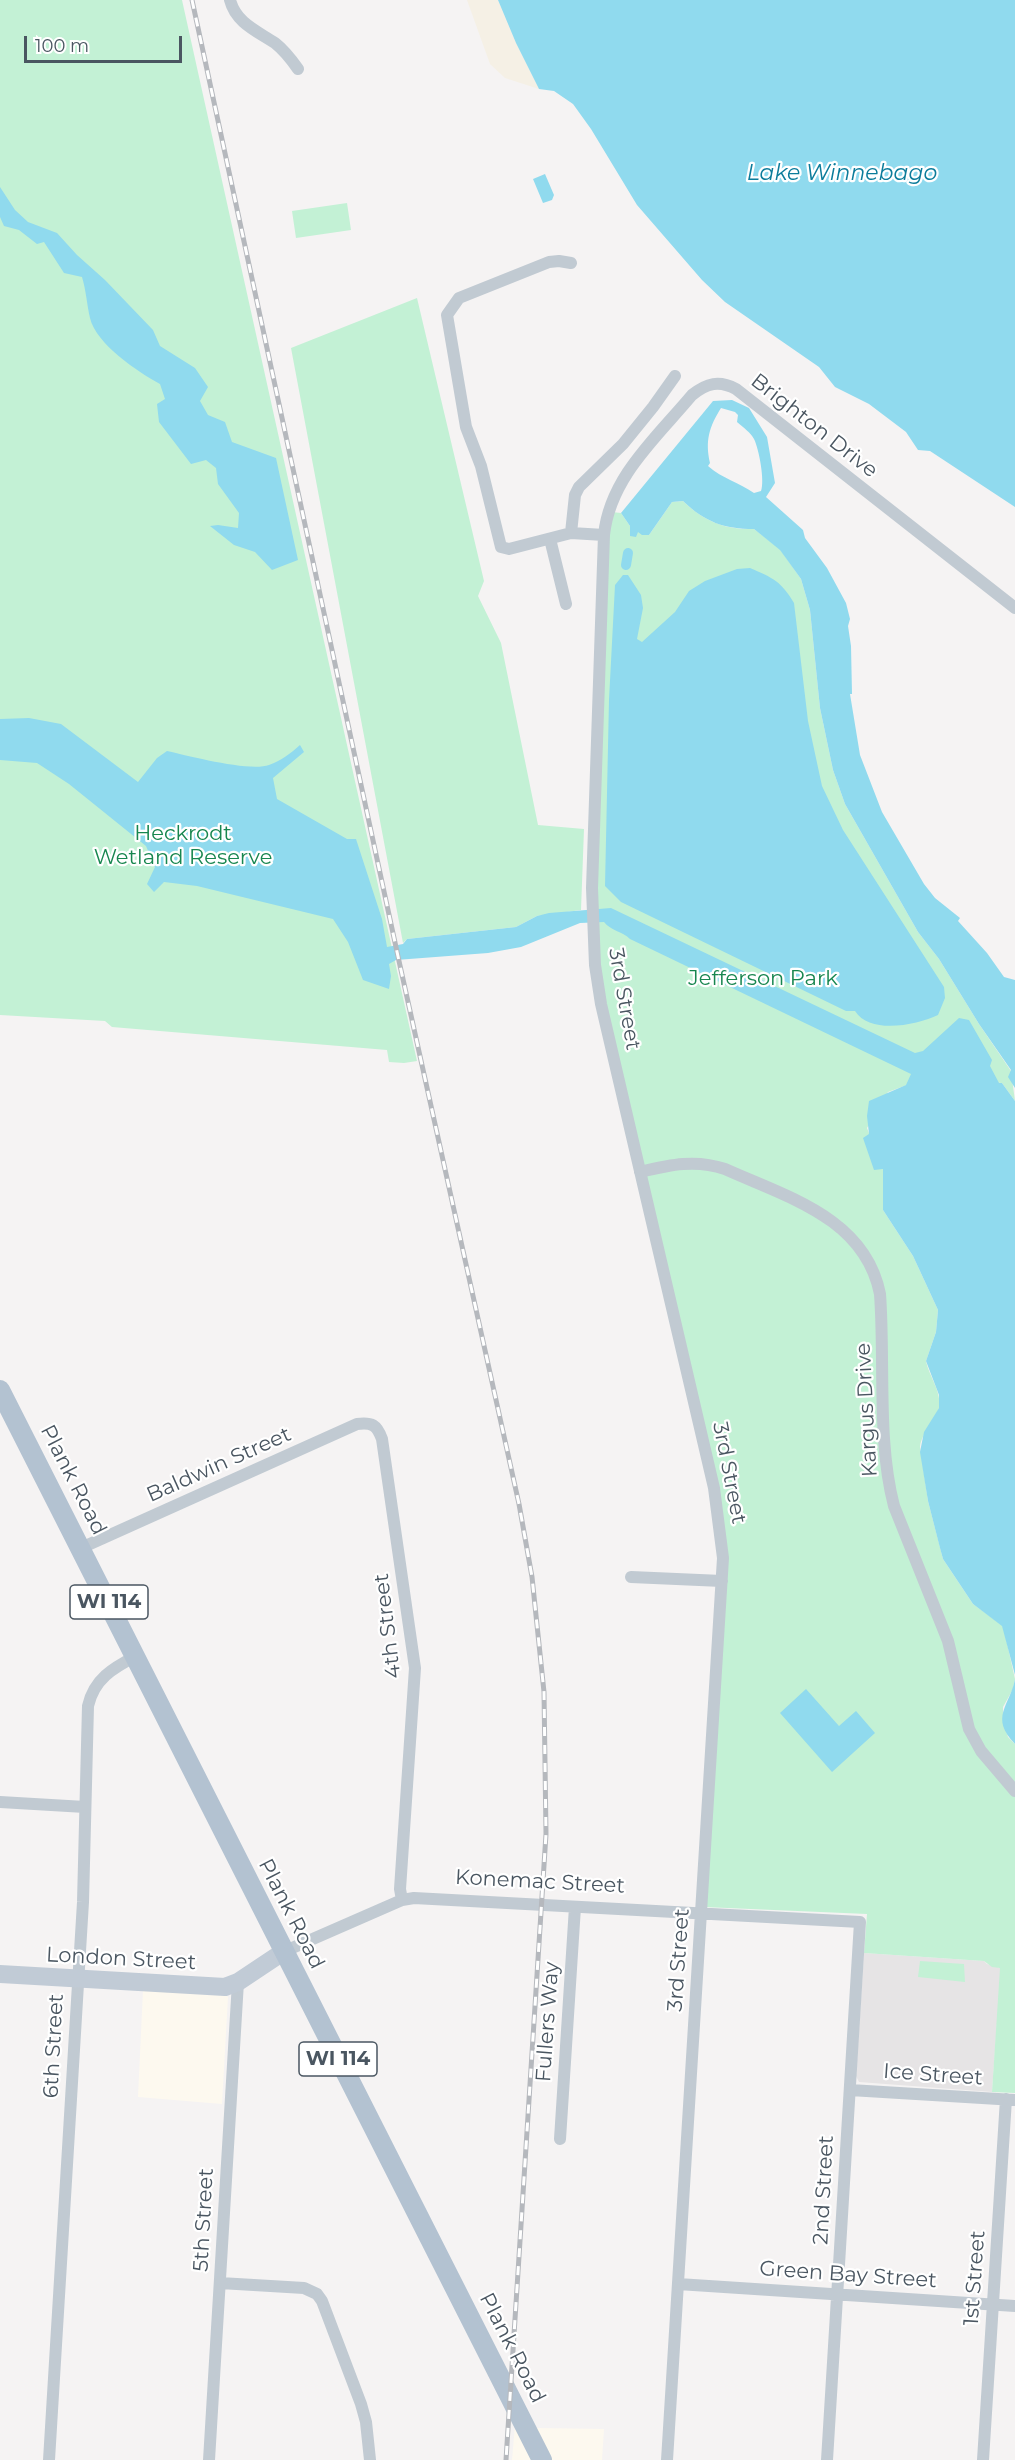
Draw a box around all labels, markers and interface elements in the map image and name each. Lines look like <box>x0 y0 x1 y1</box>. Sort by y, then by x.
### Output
scale bar <box>27 24 184 62</box>
text: 100 m <box>35 35 89 57</box>
water label: Lake Winnebago <box>747 161 937 187</box>
street label: Brighton Drive <box>745 369 883 483</box>
park label: Heckrodt Wetland Reserve <box>94 821 272 871</box>
street label: 3rd Street <box>603 946 645 1052</box>
park label: Jefferson Park <box>688 966 838 992</box>
street label: Kargus Drive <box>851 1342 883 1478</box>
street label: 3rd Street <box>707 1420 751 1526</box>
street label: Plank Road <box>34 1421 112 1539</box>
street label: Baldwin Street <box>143 1422 295 1508</box>
street label: 4th Street <box>369 1572 407 1680</box>
road number: WI 114 <box>70 1585 148 1619</box>
street label: Plank Road <box>252 1855 330 1973</box>
street label: Konemac Street <box>454 1865 626 1899</box>
street label: 3rd Street <box>663 1908 695 2012</box>
street label: London Street <box>45 1942 197 1976</box>
street label: Fullers Way <box>531 1961 565 2083</box>
street label: 6th Street <box>39 1993 69 2099</box>
road number: WI 114 <box>299 2042 377 2076</box>
street label: Ice Street <box>882 2059 984 2091</box>
street label: 2nd Street <box>809 2135 839 2245</box>
street label: 5th Street <box>189 2168 219 2272</box>
street label: 1st Street <box>959 2230 991 2326</box>
street label: Green Bay Street <box>759 2256 937 2294</box>
street label: Plank Road <box>473 2289 551 2407</box>

